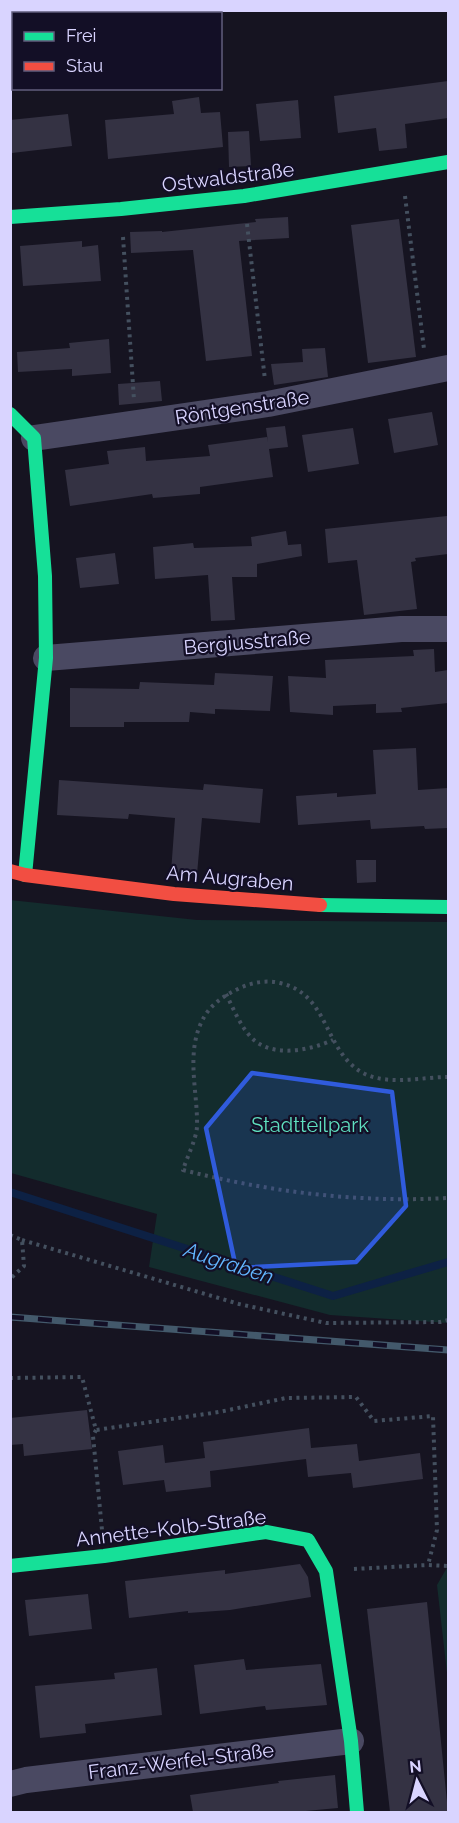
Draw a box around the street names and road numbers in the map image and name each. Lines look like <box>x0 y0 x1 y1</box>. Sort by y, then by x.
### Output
street label: Ostwaldstraße <box>160 157 296 197</box>
street label: Röntgenstraße <box>173 385 311 429</box>
street label: Bergiusstraße <box>183 624 312 659</box>
street label: Am Augraben <box>165 860 295 896</box>
street label: Annette-Kolb-Straße <box>74 1504 268 1552</box>
street label: Franz-Werfel-Straße <box>87 1738 275 1784</box>

